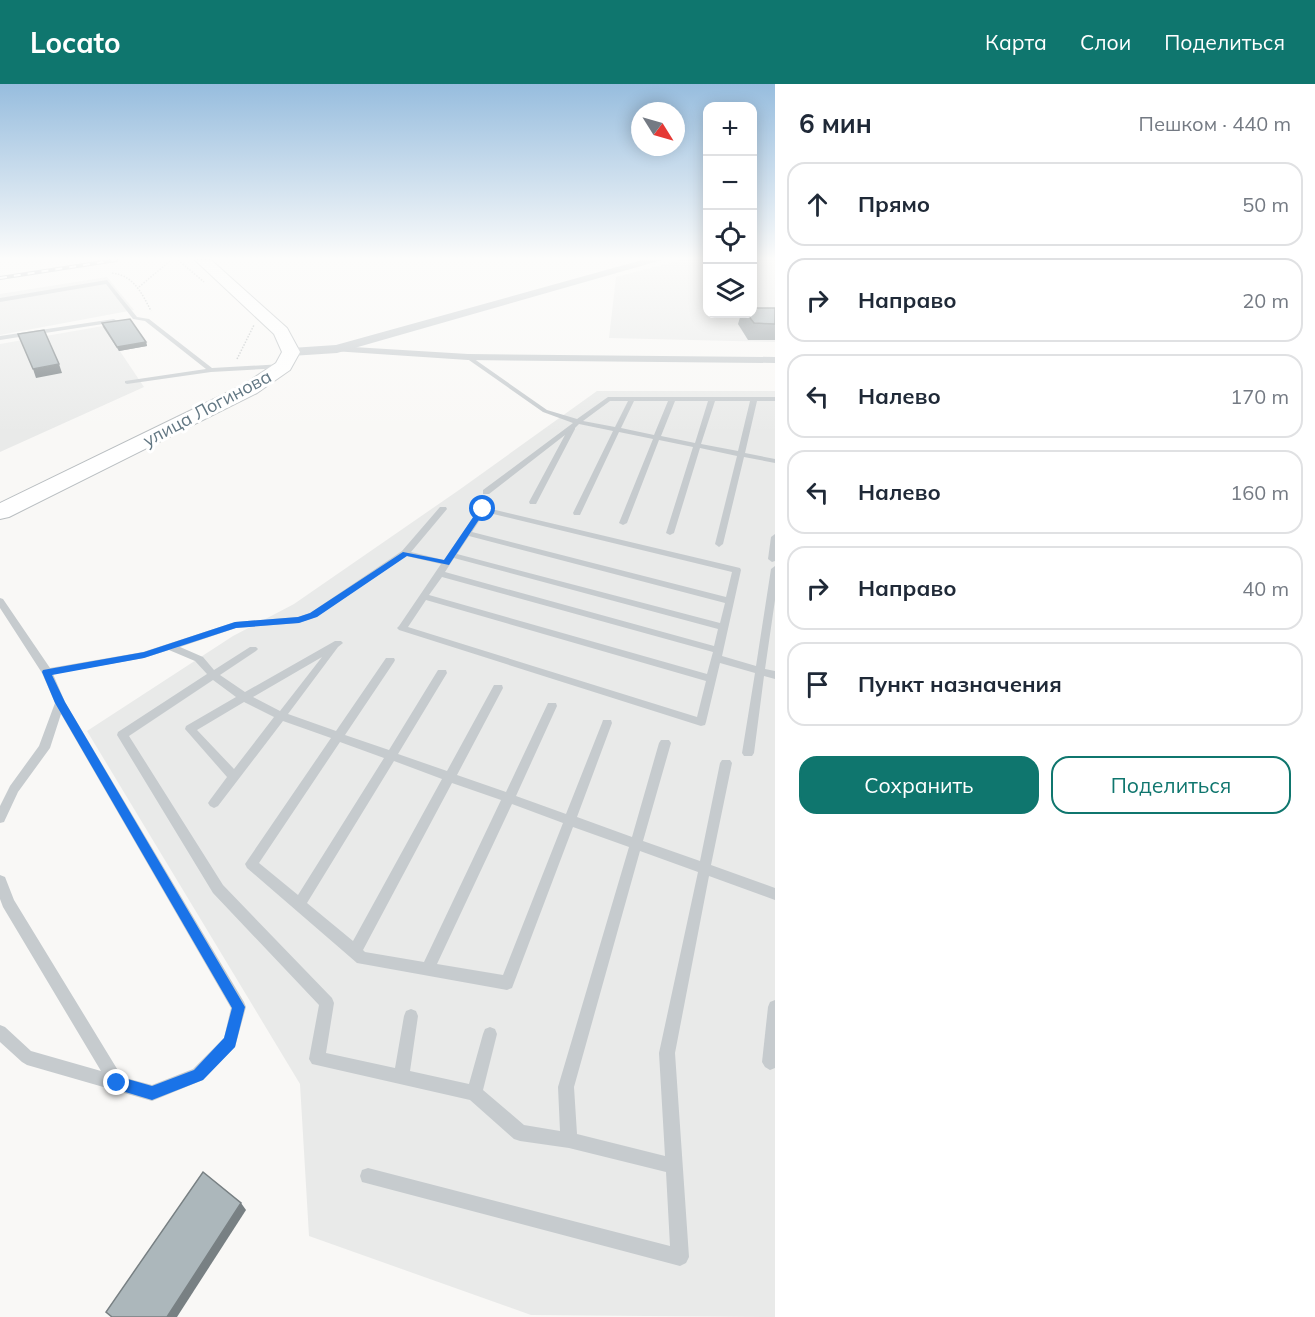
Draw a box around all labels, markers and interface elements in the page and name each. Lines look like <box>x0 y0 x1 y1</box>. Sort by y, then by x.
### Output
text: Locato <box>30 25 121 60</box>
text: Карта <box>985 29 1047 55</box>
text: Слои <box>1080 29 1131 55</box>
text: Поделиться <box>1164 29 1285 55</box>
north arrow <box>631 102 685 156</box>
map controls <box>703 102 757 318</box>
button: + <box>703 102 757 156</box>
text: 6 мин <box>799 107 872 140</box>
text: Пешком · 440 m <box>1139 111 1291 136</box>
button: − <box>703 156 757 210</box>
icon: ahead <box>801 188 834 221</box>
text: Прямо <box>858 190 930 218</box>
text: 50 m <box>1242 192 1289 217</box>
button: locate <box>703 210 757 264</box>
button: layers <box>703 264 757 318</box>
icon: right <box>801 284 834 317</box>
text: Направо <box>858 286 956 314</box>
text: 20 m <box>1242 288 1289 313</box>
street label: улица Логинова <box>139 364 275 452</box>
icon: left <box>801 380 834 413</box>
text: Налево <box>858 382 941 410</box>
text: 170 m <box>1230 384 1289 409</box>
icon: left <box>801 476 834 509</box>
text: Налево <box>858 478 941 506</box>
text: 160 m <box>1230 480 1289 505</box>
route start <box>469 495 495 521</box>
icon: right <box>801 572 834 605</box>
text: Направо <box>858 574 956 602</box>
text: 40 m <box>1242 576 1289 601</box>
icon: arrive <box>801 668 834 701</box>
text: Пункт назначения <box>858 670 1062 698</box>
button: Сохранить <box>799 756 1039 814</box>
button: Поделиться <box>1051 756 1291 814</box>
route end <box>103 1069 129 1095</box>

